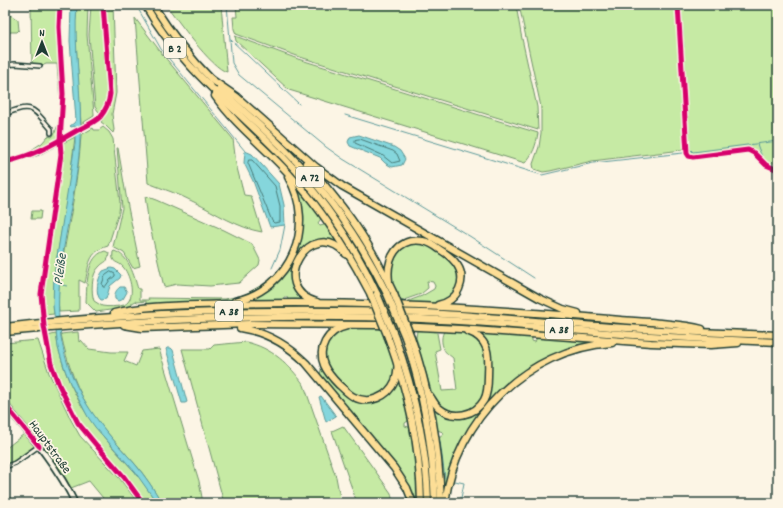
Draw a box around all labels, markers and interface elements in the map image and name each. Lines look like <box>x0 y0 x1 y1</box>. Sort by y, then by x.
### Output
north arrow <box>22 22 62 62</box>
text: N <box>39 26 45 42</box>
road number: B 2 <box>164 38 186 58</box>
road number: A 72 <box>296 167 324 187</box>
water label: Pleiße <box>49 252 73 286</box>
road number: A 38 <box>215 301 243 321</box>
road number: A 38 <box>545 319 573 339</box>
street label: Hauptstraße <box>23 417 75 478</box>

